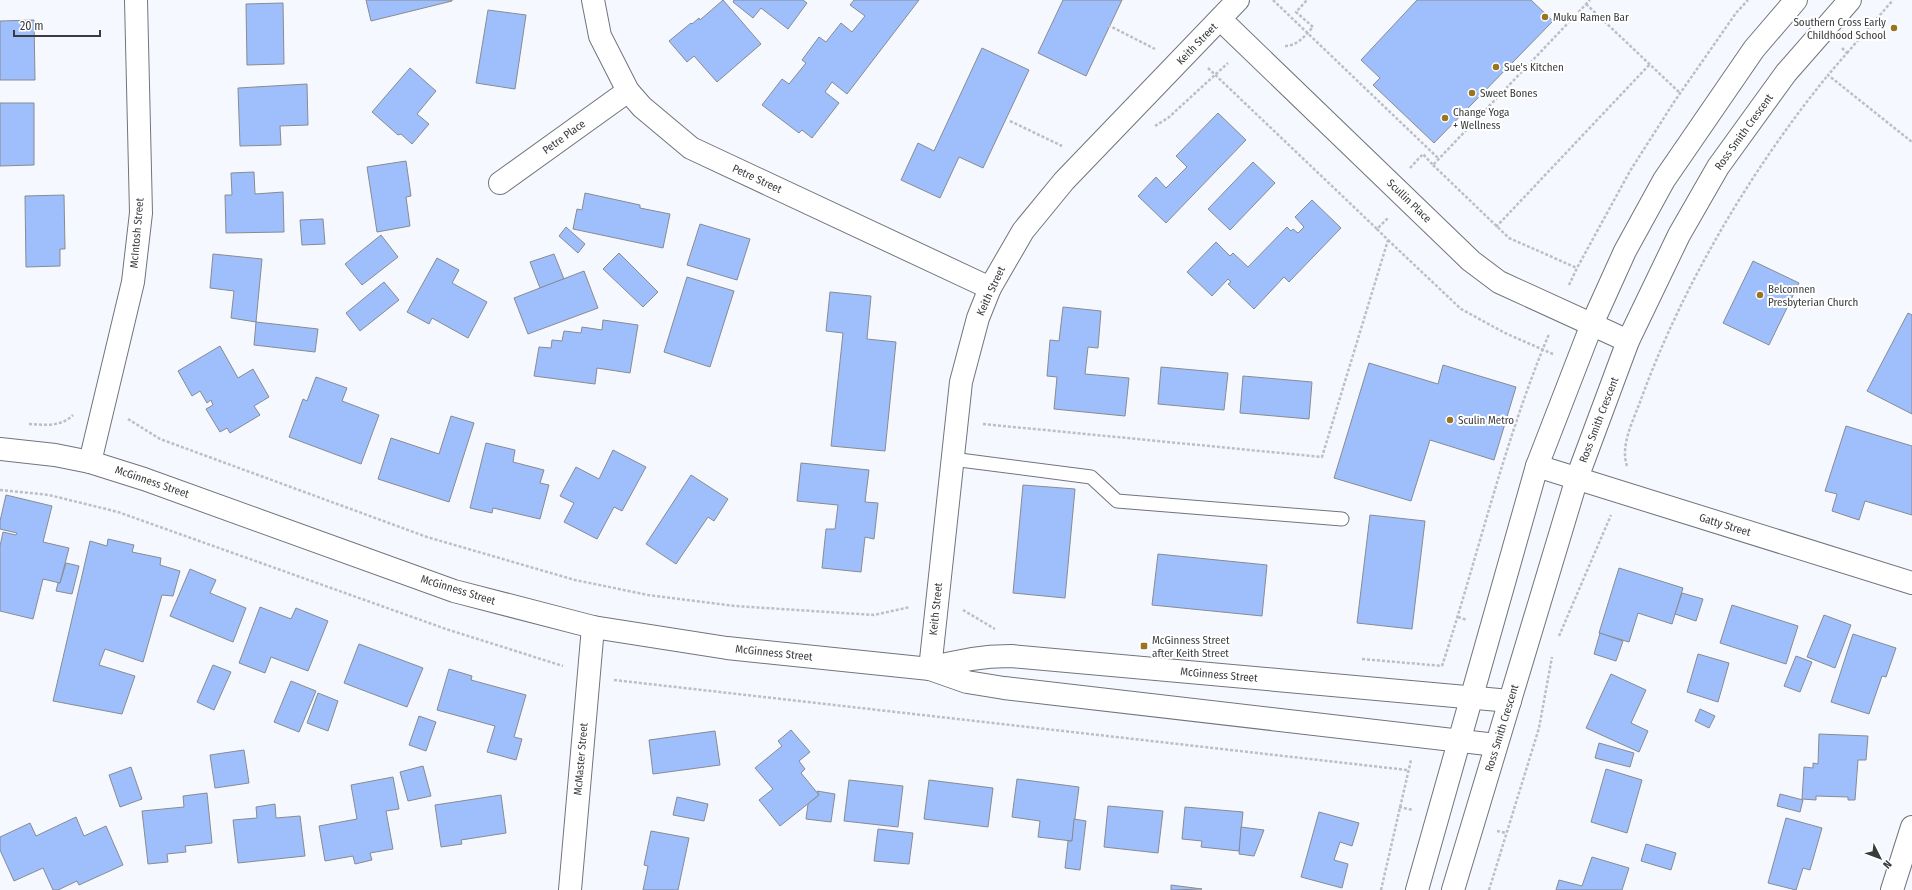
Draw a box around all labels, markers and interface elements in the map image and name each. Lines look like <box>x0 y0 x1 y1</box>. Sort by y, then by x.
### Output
place label: Muku Ramen Bar <box>1553 11 1629 24</box>
scale bar <box>14 12 100 38</box>
marker: Muku Ramen Bar <box>1540 12 1550 22</box>
place label: Southern Cross Early Childhood School <box>1793 16 1886 42</box>
text: 20 m <box>20 19 44 33</box>
street label: Keith Street <box>1174 20 1220 68</box>
marker: Southern Cross Early Childhood School <box>1889 23 1899 33</box>
place label: Sue's Kitchen <box>1504 61 1564 74</box>
marker: Sue's Kitchen <box>1491 62 1501 72</box>
place label: Sweet Bones <box>1480 87 1538 100</box>
marker: Sweet Bones <box>1467 88 1477 98</box>
street label: Ross Smith Crescent <box>1712 91 1776 172</box>
place label: Change Yoga + Wellness <box>1453 106 1509 132</box>
marker: Change Yoga + Wellness <box>1440 113 1450 123</box>
street label: Petre Place <box>540 117 588 157</box>
street label: Petre Street <box>730 162 784 196</box>
street label: Scullin Place <box>1384 177 1434 225</box>
street label: McIntosh Street <box>127 197 147 269</box>
street label: Keith Street <box>974 264 1008 318</box>
place label: Belconnen Presbyterian Church <box>1768 283 1858 309</box>
marker: Belconnen Presbyterian Church <box>1755 290 1765 300</box>
street label: Ross Smith Crescent <box>1577 375 1621 465</box>
place label: Sculin Metro <box>1458 414 1514 427</box>
marker: Sculin Metro <box>1445 415 1455 425</box>
street label: McGinness Street <box>113 463 191 501</box>
street label: Gatty Street <box>1698 511 1753 539</box>
street label: McGinness Street <box>419 572 497 608</box>
street label: Keith Street <box>927 582 945 636</box>
place label: McGinness Street after Keith Street <box>1152 634 1230 660</box>
marker: McGinness Street after Keith Street <box>1139 641 1149 651</box>
street label: McGinness Street <box>735 642 814 664</box>
street label: McGinness Street <box>1180 665 1259 685</box>
street label: Ross Smith Crescent <box>1483 682 1522 773</box>
street label: McMaster Street <box>571 722 591 796</box>
north arrow <box>1860 838 1900 878</box>
text: N <box>1880 858 1894 871</box>

